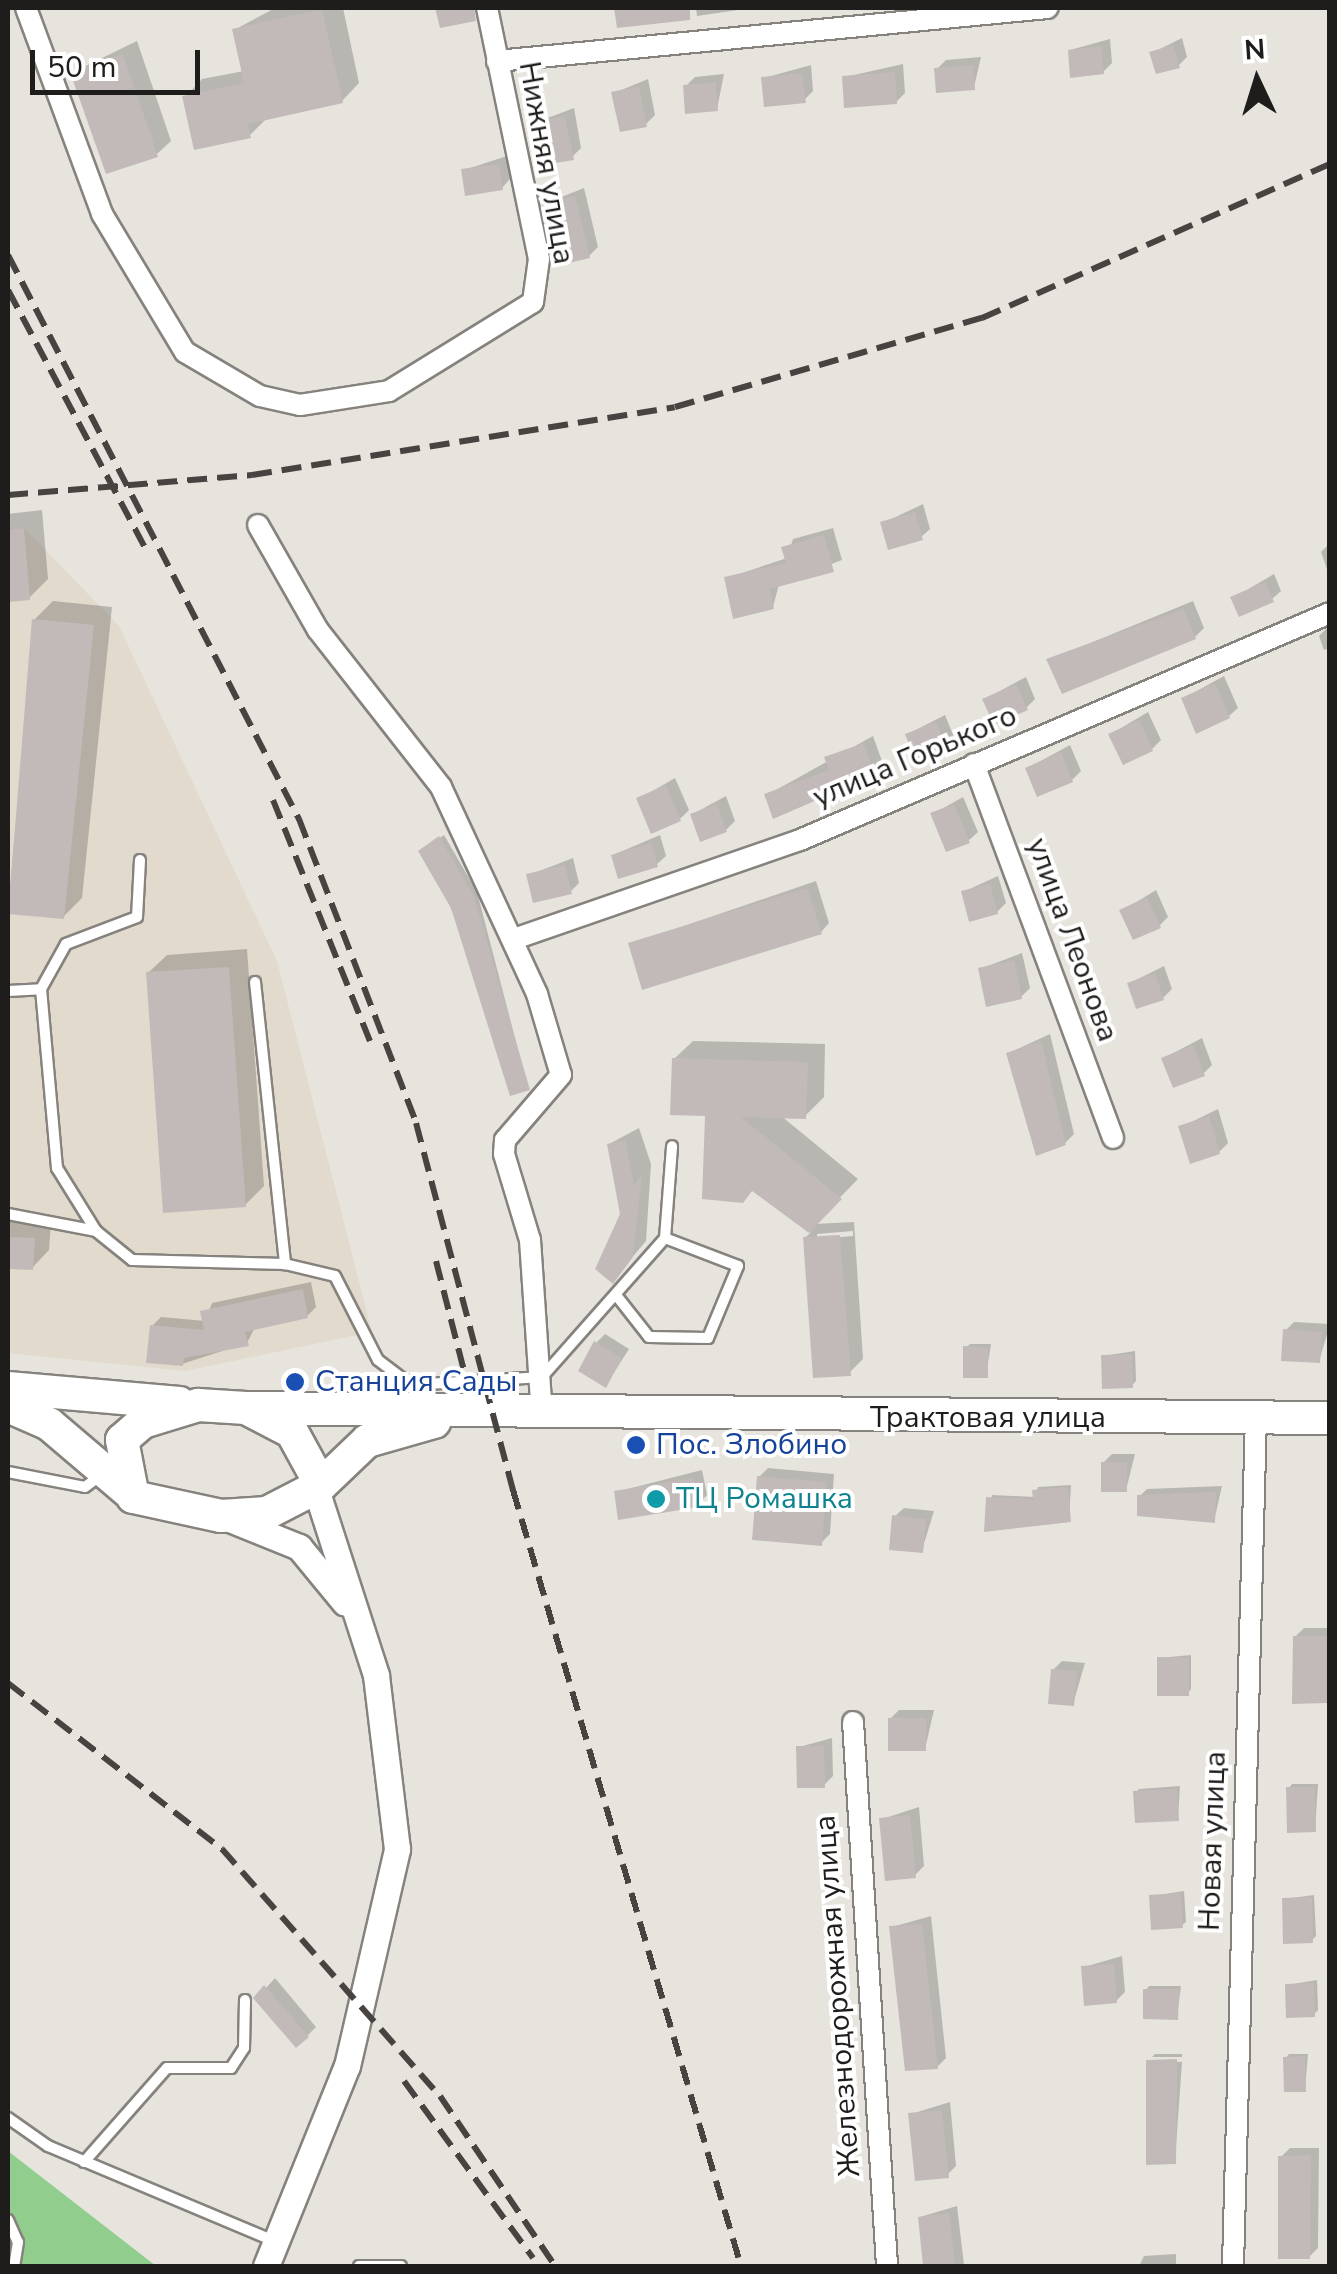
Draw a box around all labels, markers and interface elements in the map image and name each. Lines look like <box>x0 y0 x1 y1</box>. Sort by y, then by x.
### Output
scale bar <box>35 30 205 92</box>
north arrow <box>1207 30 1307 130</box>
text: N <box>1243 30 1267 70</box>
text: 50 m <box>47 47 116 88</box>
street label: Нижняя улица <box>510 59 582 267</box>
street label: улица Горького <box>808 698 1022 816</box>
street label: улица Леонова <box>1018 833 1126 1047</box>
place label: Станция Сады <box>315 1364 517 1400</box>
marker: Станция Сады <box>284 1371 306 1393</box>
street label: Трактовая улица <box>870 1400 1106 1436</box>
place label: Пос. Злобино <box>656 1427 847 1463</box>
marker: Пос. Злобино <box>625 1434 647 1456</box>
place label: ТЦ Ромашка <box>676 1481 853 1517</box>
marker: ТЦ Ромашка <box>645 1488 667 1510</box>
street label: Новая улица <box>1192 1750 1234 1932</box>
street label: Железнодорожная улица <box>807 1814 869 2178</box>

